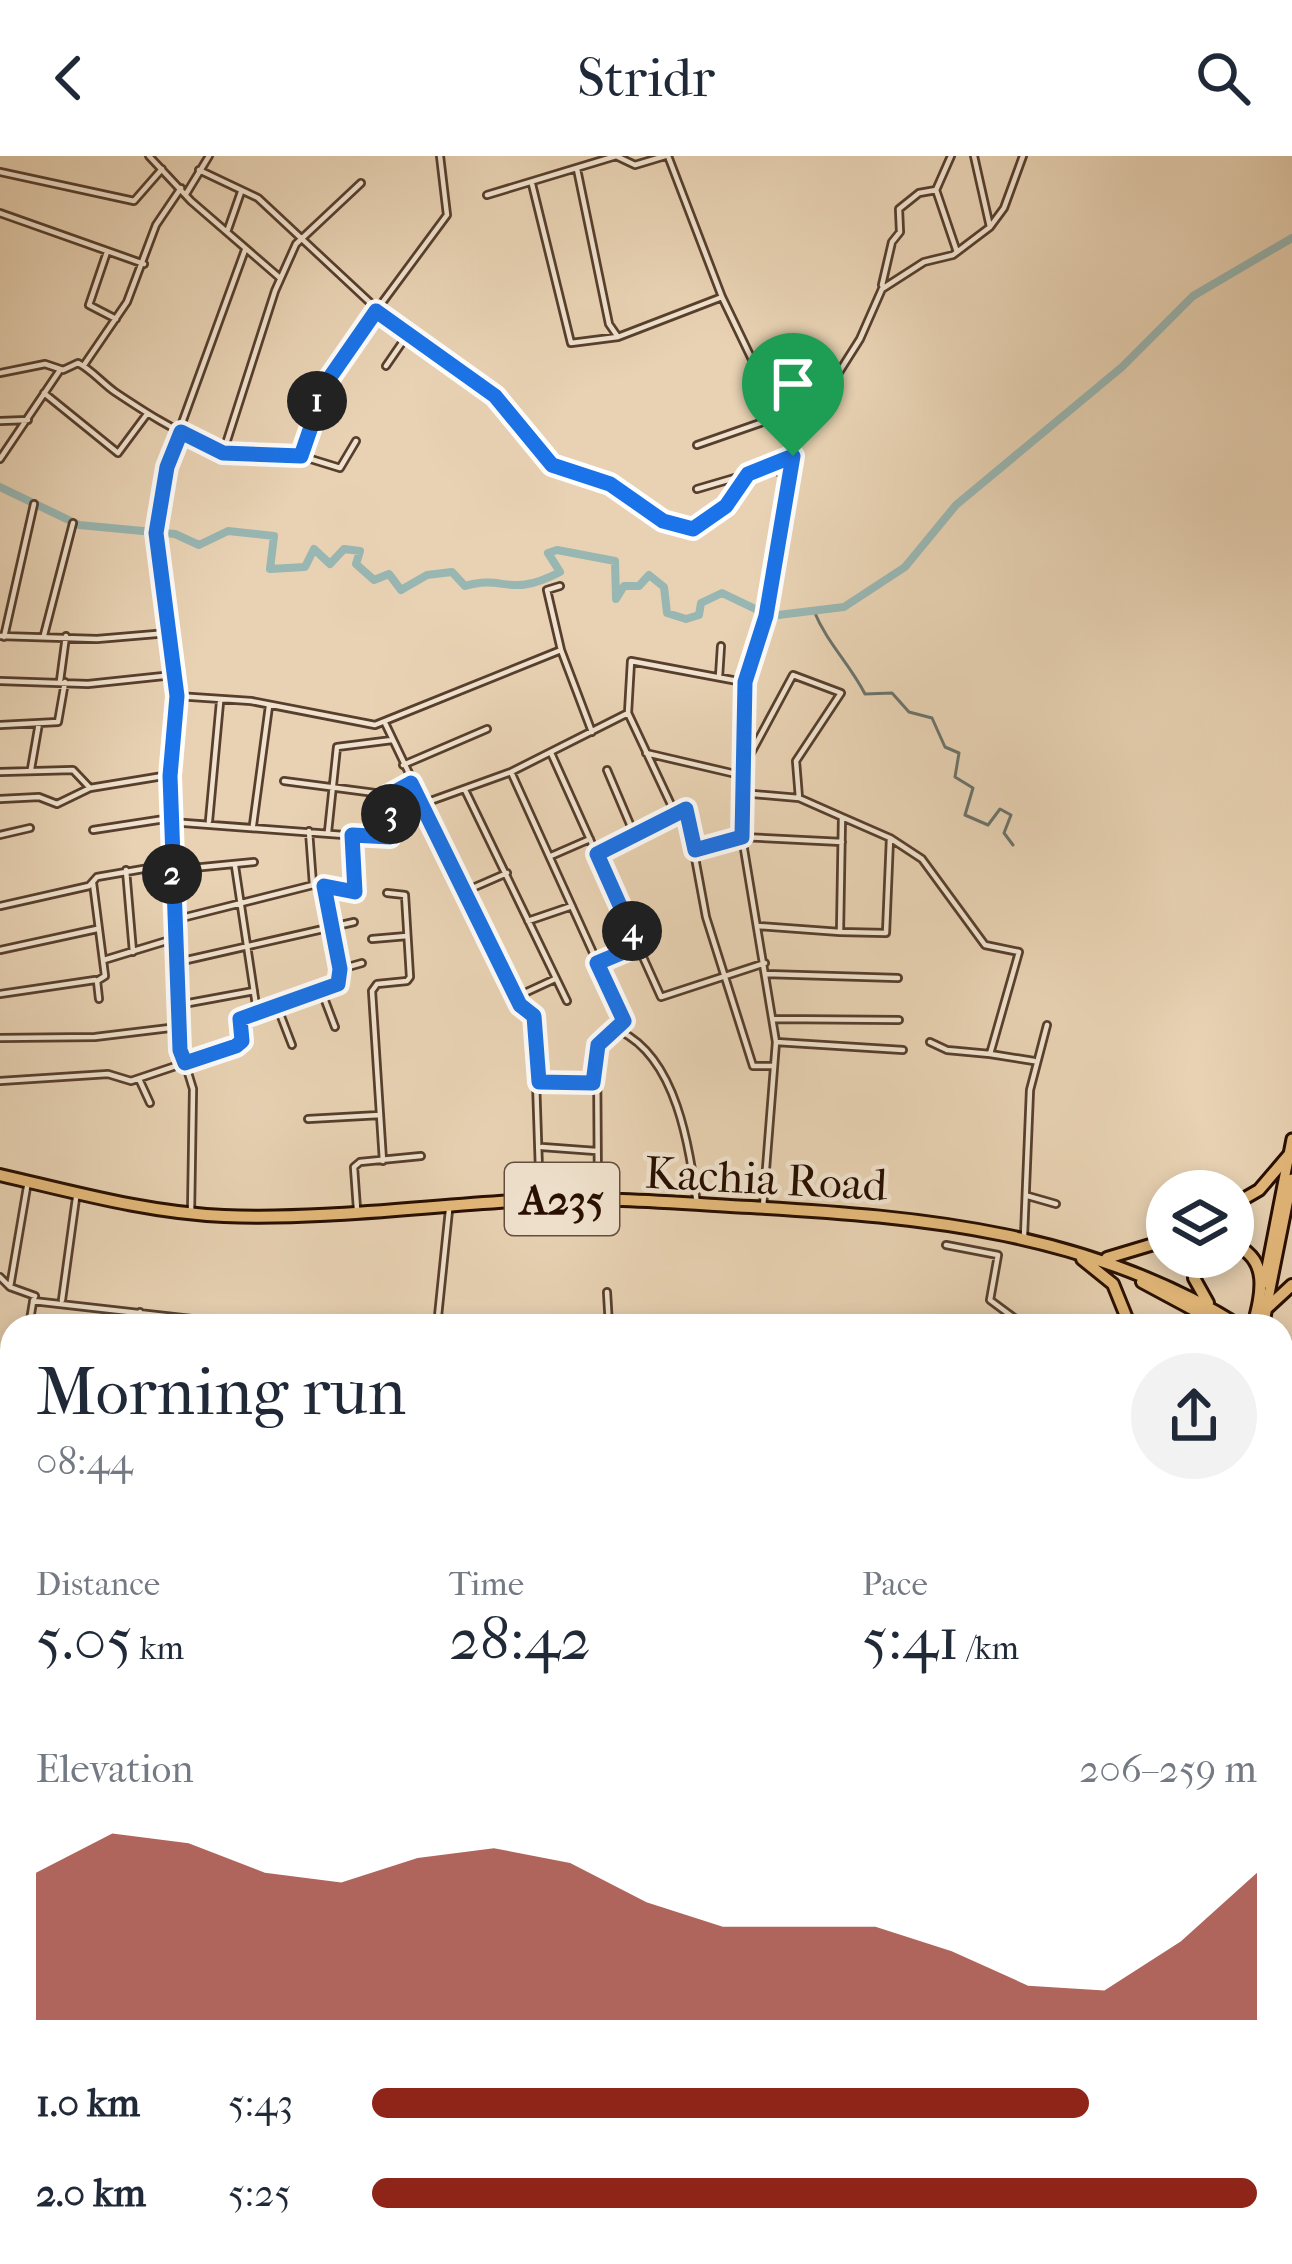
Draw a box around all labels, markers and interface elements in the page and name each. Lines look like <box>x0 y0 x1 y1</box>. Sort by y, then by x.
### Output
icon: back <box>36 45 102 111</box>
icon: search <box>1190 45 1256 111</box>
text: Stridr <box>577 47 715 110</box>
pin <box>742 333 844 456</box>
icon: arrive <box>760 351 826 417</box>
pin: 1 <box>287 371 347 431</box>
text: 1 <box>311 381 323 420</box>
pin: 3 <box>361 784 421 844</box>
text: 3 <box>384 794 398 833</box>
pin: 2 <box>142 844 202 904</box>
text: 2 <box>164 854 180 893</box>
pin: 4 <box>602 901 662 961</box>
text: 4 <box>622 911 642 950</box>
street label: Kachia Road <box>643 1147 889 1212</box>
road number: A235 <box>505 1163 619 1235</box>
map controls <box>1146 1170 1254 1278</box>
button: layers <box>1146 1170 1254 1278</box>
button: share <box>1131 1353 1257 1479</box>
text: Morning run <box>36 1354 406 1431</box>
text: 08:44 <box>36 1438 133 1484</box>
text: Distance <box>36 1565 160 1604</box>
text: Time <box>449 1565 524 1604</box>
text: Pace <box>862 1565 928 1604</box>
text: 5.05 <box>36 1604 133 1675</box>
text: 28:42 <box>449 1604 591 1675</box>
text: 5:41 <box>862 1604 959 1675</box>
text: km <box>133 1629 184 1668</box>
text: /km <box>959 1629 1019 1668</box>
text: Elevation <box>36 1746 194 1792</box>
text: 206–259 m <box>1079 1746 1257 1792</box>
text: 1.0 km <box>36 2080 140 2126</box>
text: 5:43 <box>228 2080 293 2126</box>
text: 2.0 km <box>36 2170 146 2216</box>
text: 5:25 <box>228 2170 291 2216</box>

